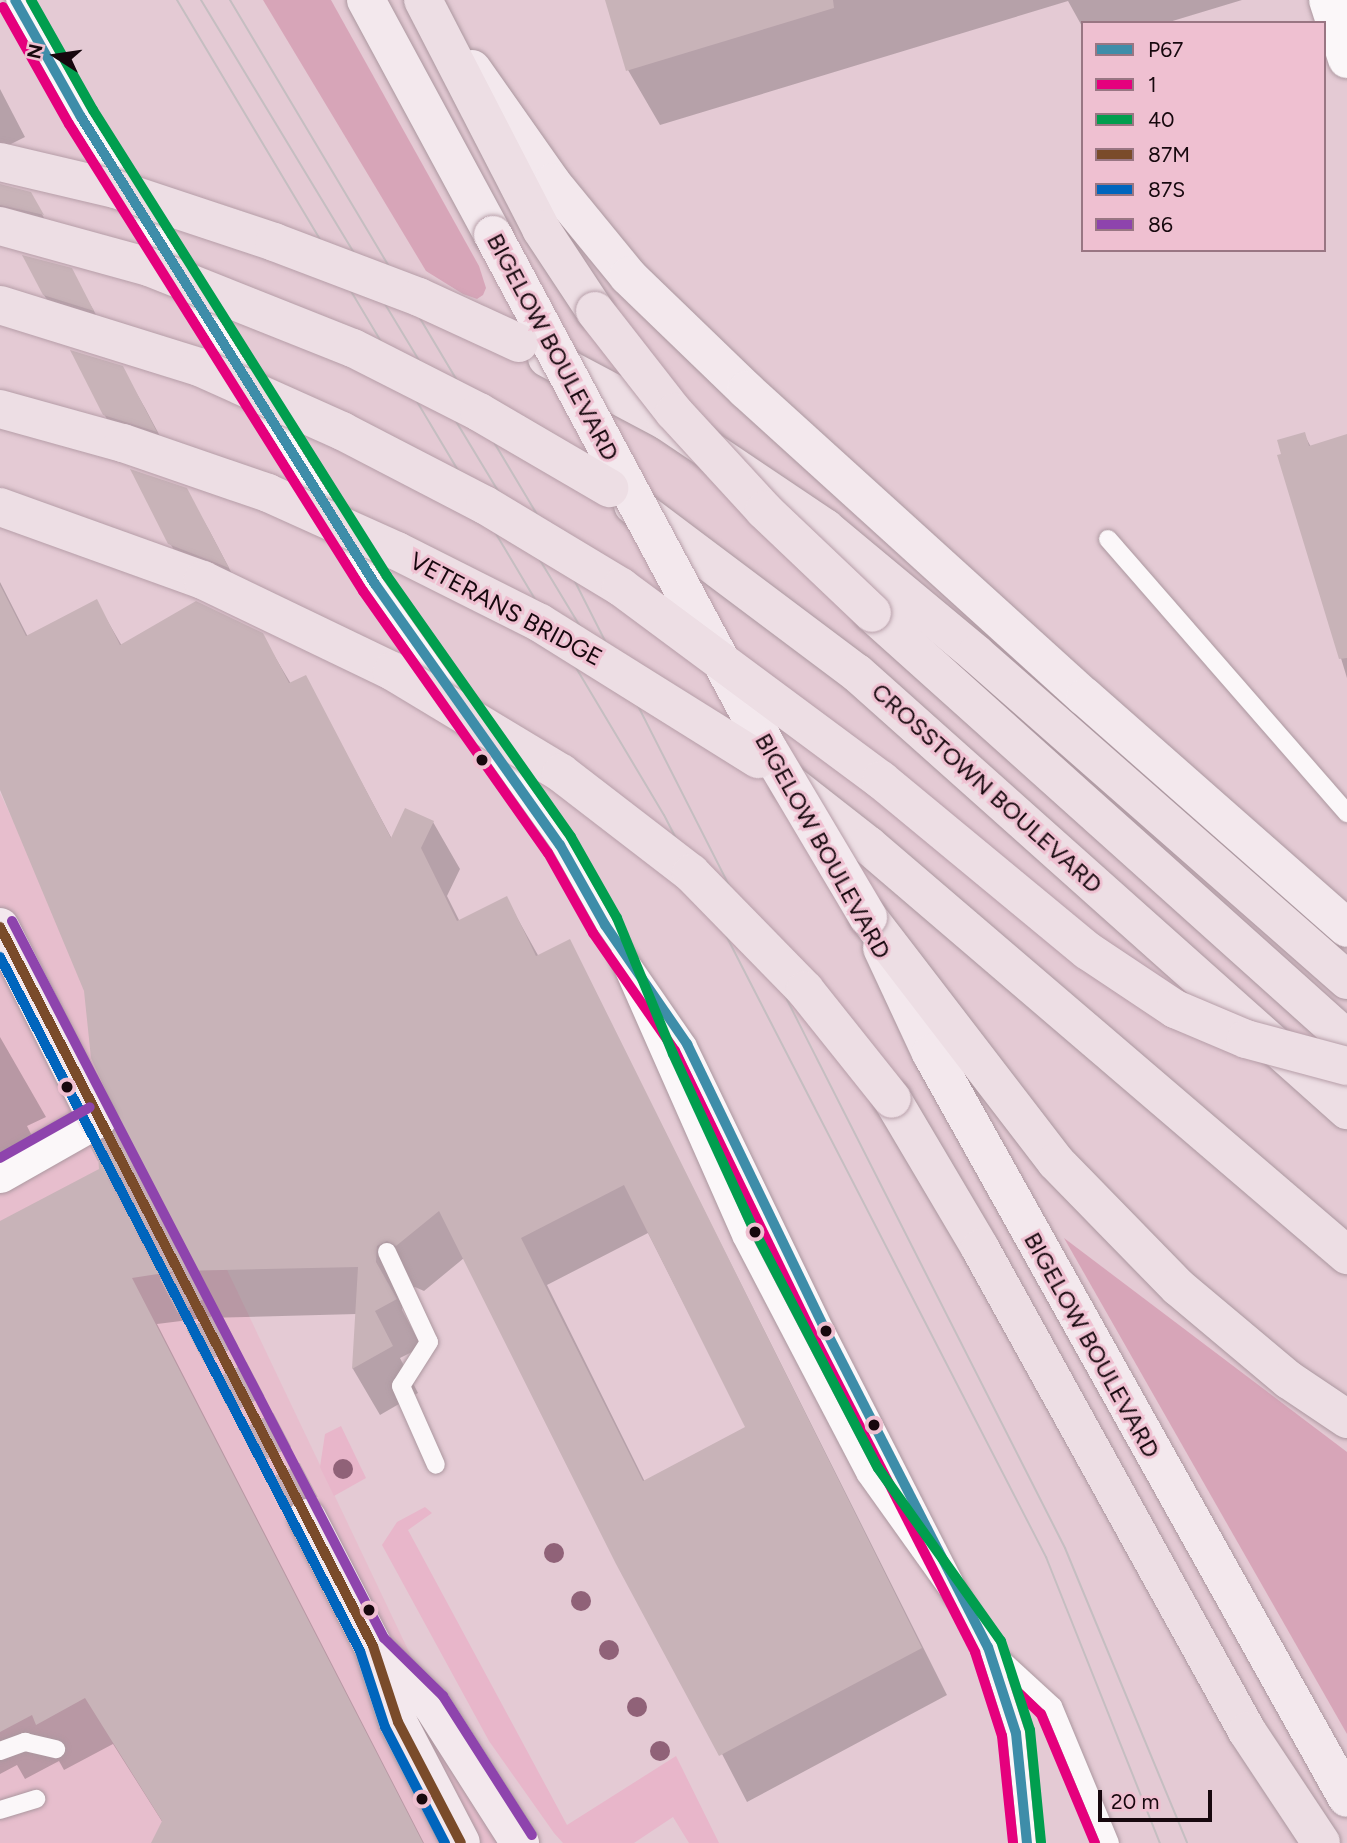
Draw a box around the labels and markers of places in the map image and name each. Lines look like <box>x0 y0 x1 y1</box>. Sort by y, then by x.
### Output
unlabelled marker <box>475 753 489 767</box>
unlabelled marker <box>60 1080 74 1094</box>
unlabelled marker <box>748 1225 762 1239</box>
unlabelled marker <box>819 1324 833 1338</box>
unlabelled marker <box>867 1418 881 1432</box>
unlabelled marker <box>362 1603 376 1617</box>
unlabelled marker <box>415 1792 429 1806</box>

